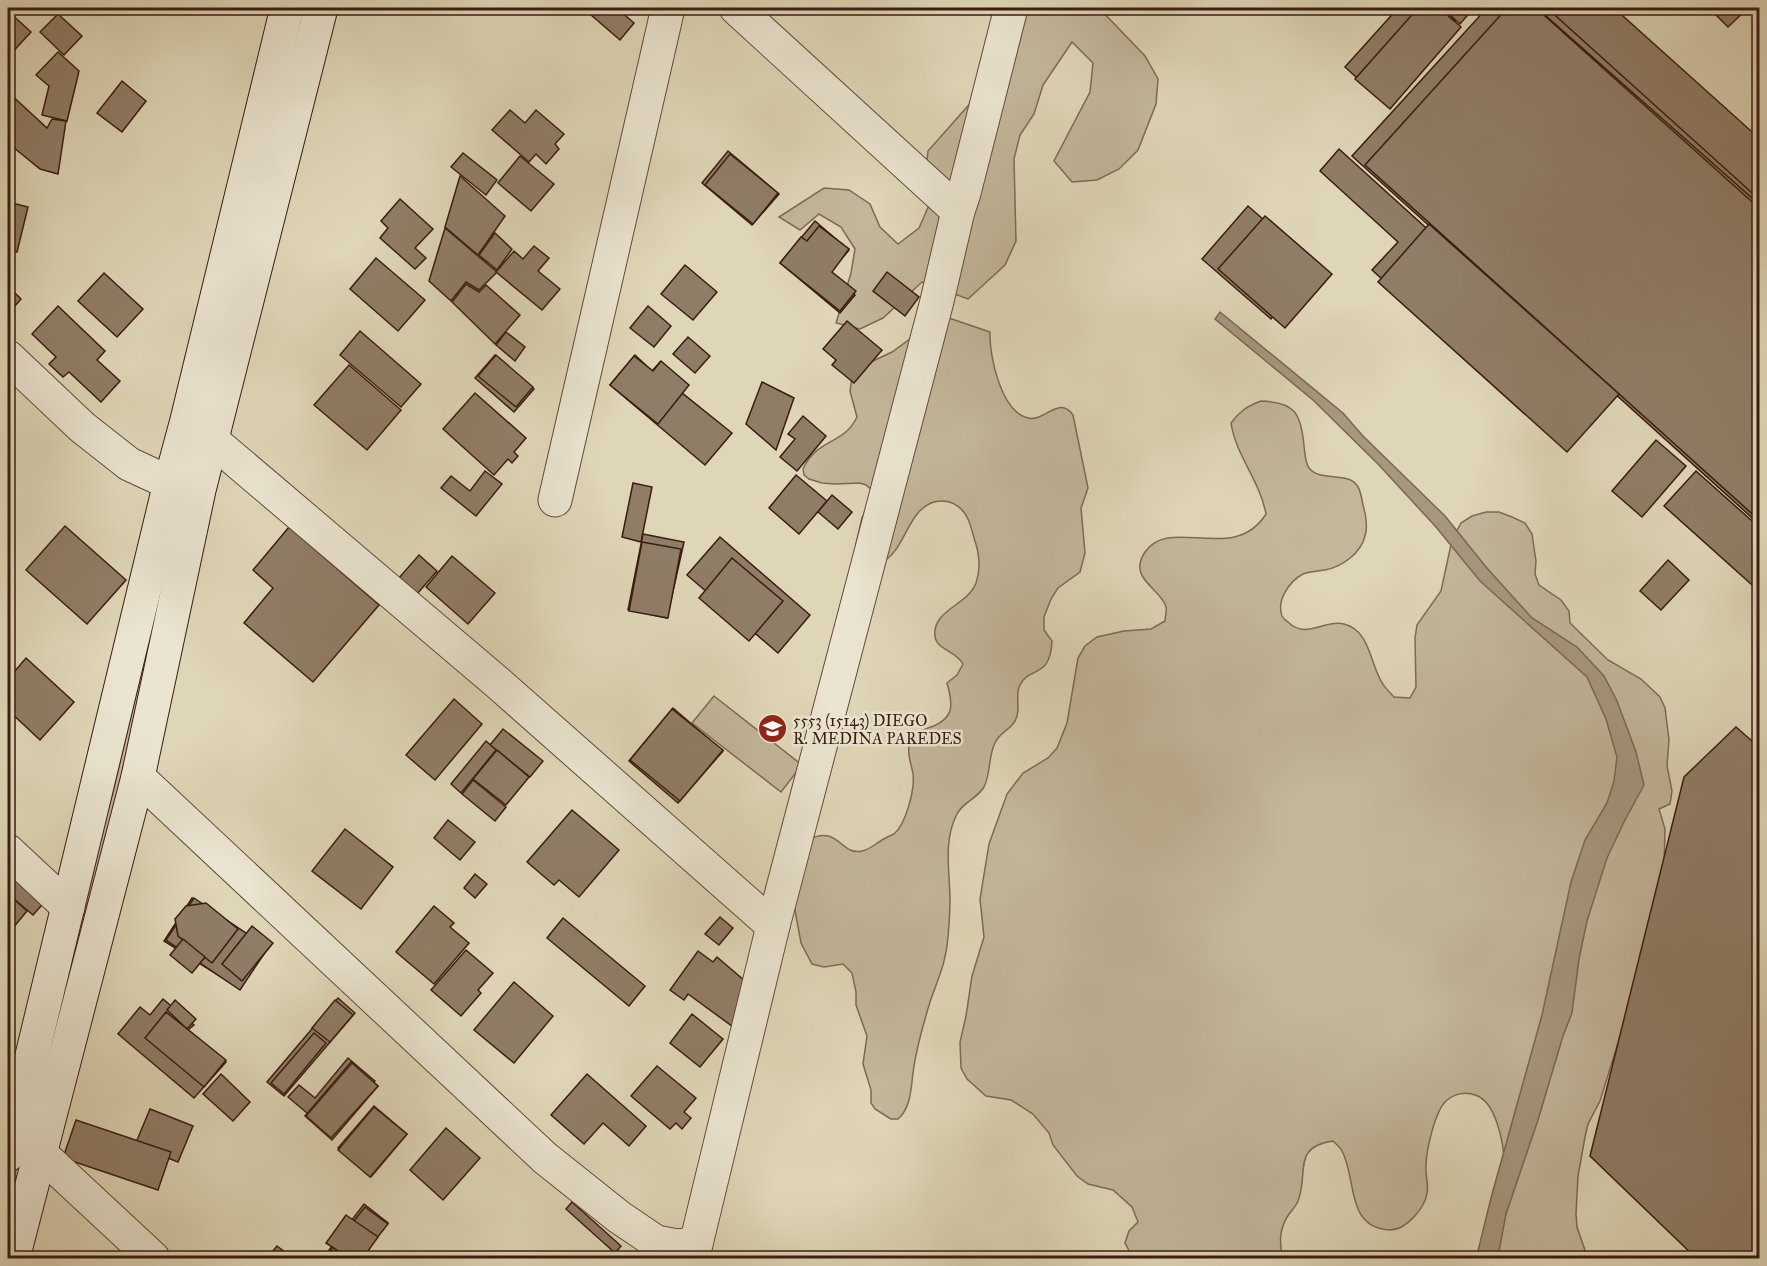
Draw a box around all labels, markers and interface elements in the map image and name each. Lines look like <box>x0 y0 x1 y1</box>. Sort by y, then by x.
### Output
place label: 5553 (15143) DIEGO R. MEDINA PAREDES <box>793 711 962 748</box>
school or university icon: 5553 (15143) DIEGO R. MEDINA PAREDES <box>756 713 788 745</box>

